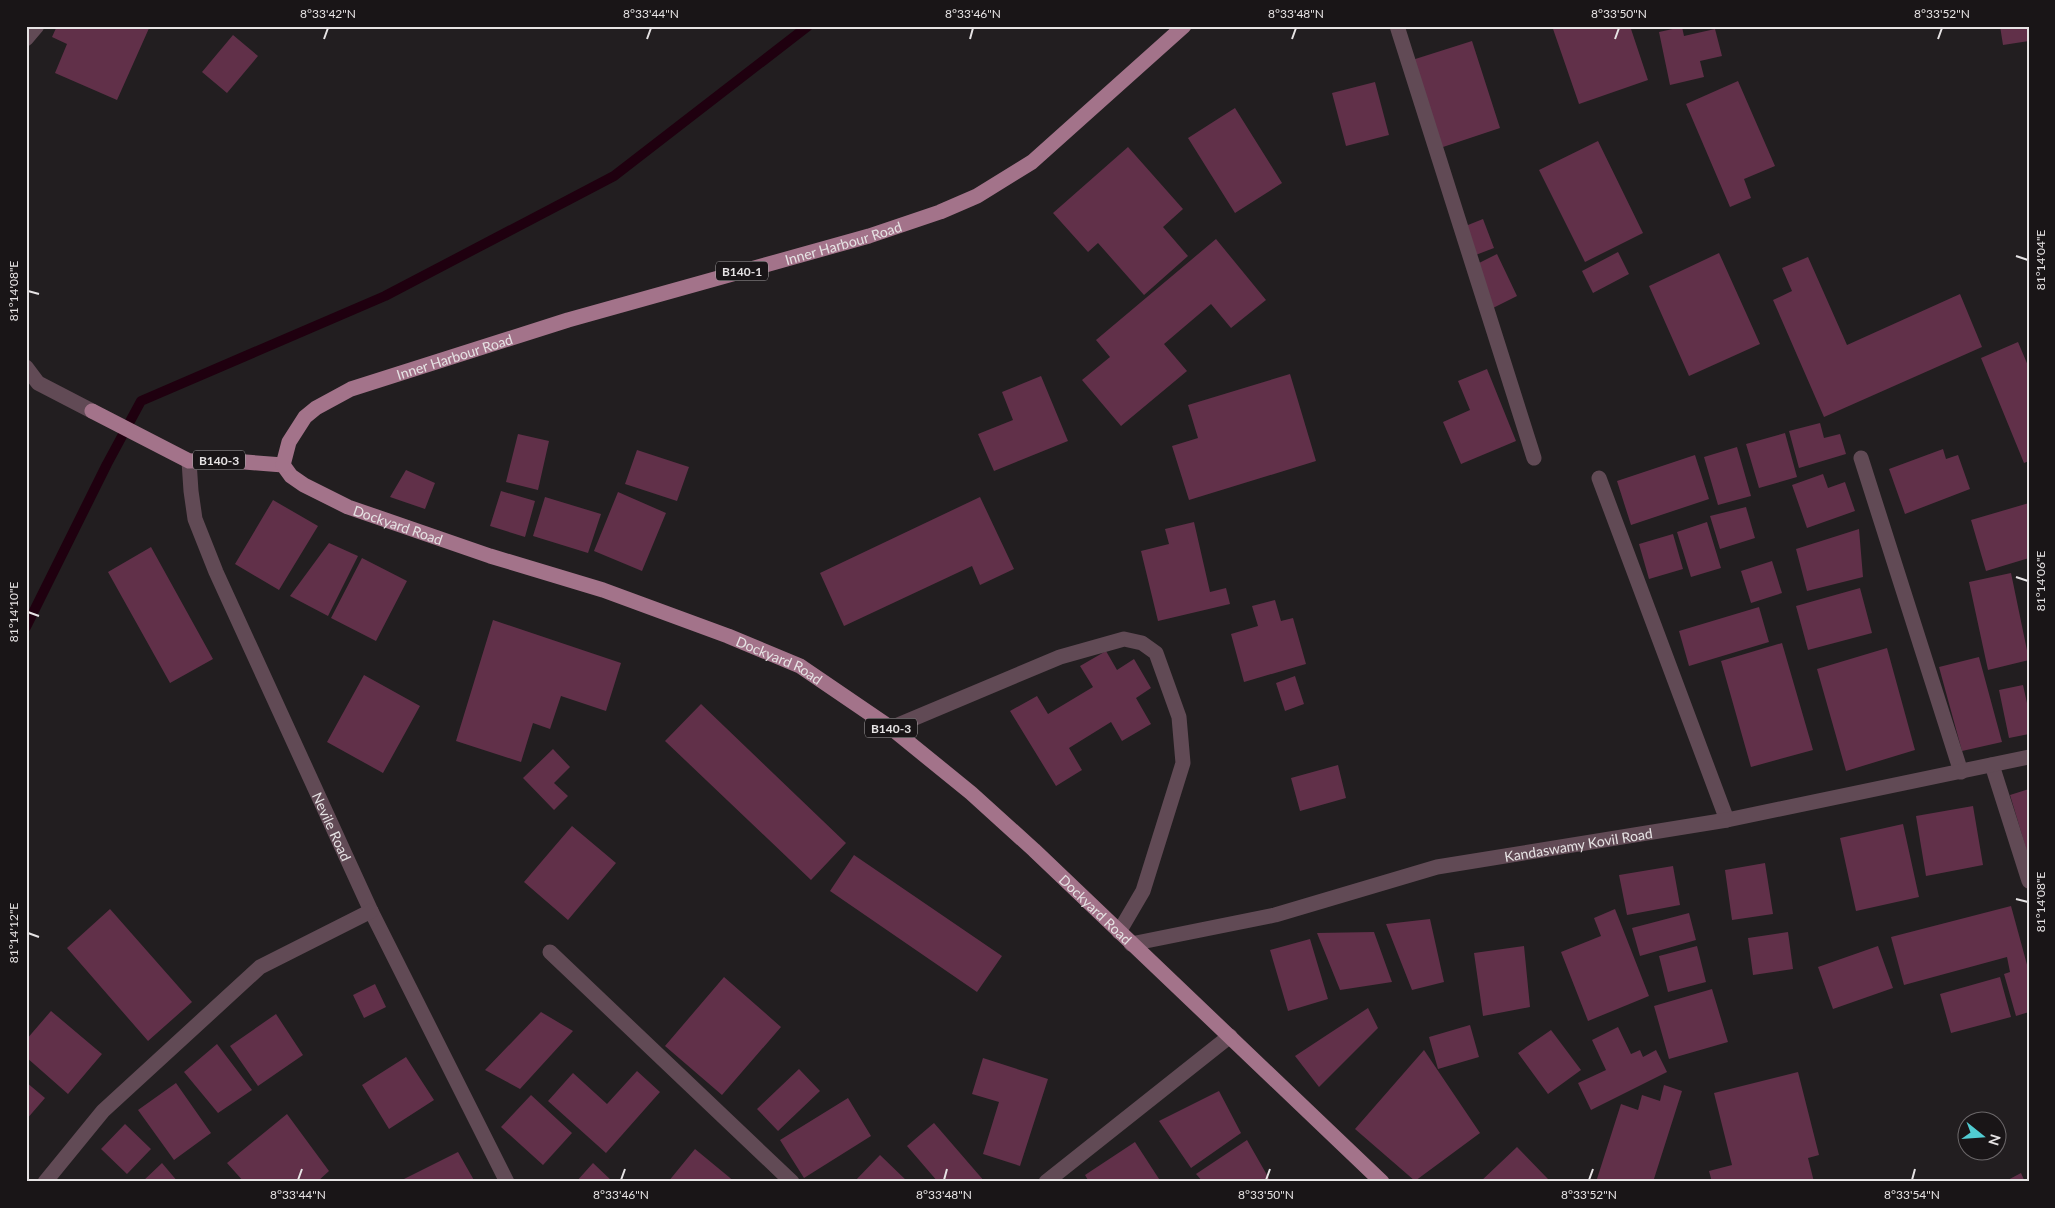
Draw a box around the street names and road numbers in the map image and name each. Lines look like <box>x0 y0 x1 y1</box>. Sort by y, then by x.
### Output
street label: Inner Harbour Road <box>783 217 904 268</box>
road number: B140-1 <box>716 262 768 280</box>
street label: Inner Harbour Road <box>394 330 515 383</box>
road number: B140-3 <box>193 450 245 470</box>
street label: Dockyard Road <box>351 501 445 548</box>
street label: Dockyard Road <box>734 632 826 687</box>
road number: B140-3 <box>865 718 917 738</box>
street label: Nevile Road <box>309 789 355 863</box>
street label: Kandaswamy Kovil Road <box>1503 824 1654 864</box>
street label: Dockyard Road <box>1056 871 1136 948</box>

